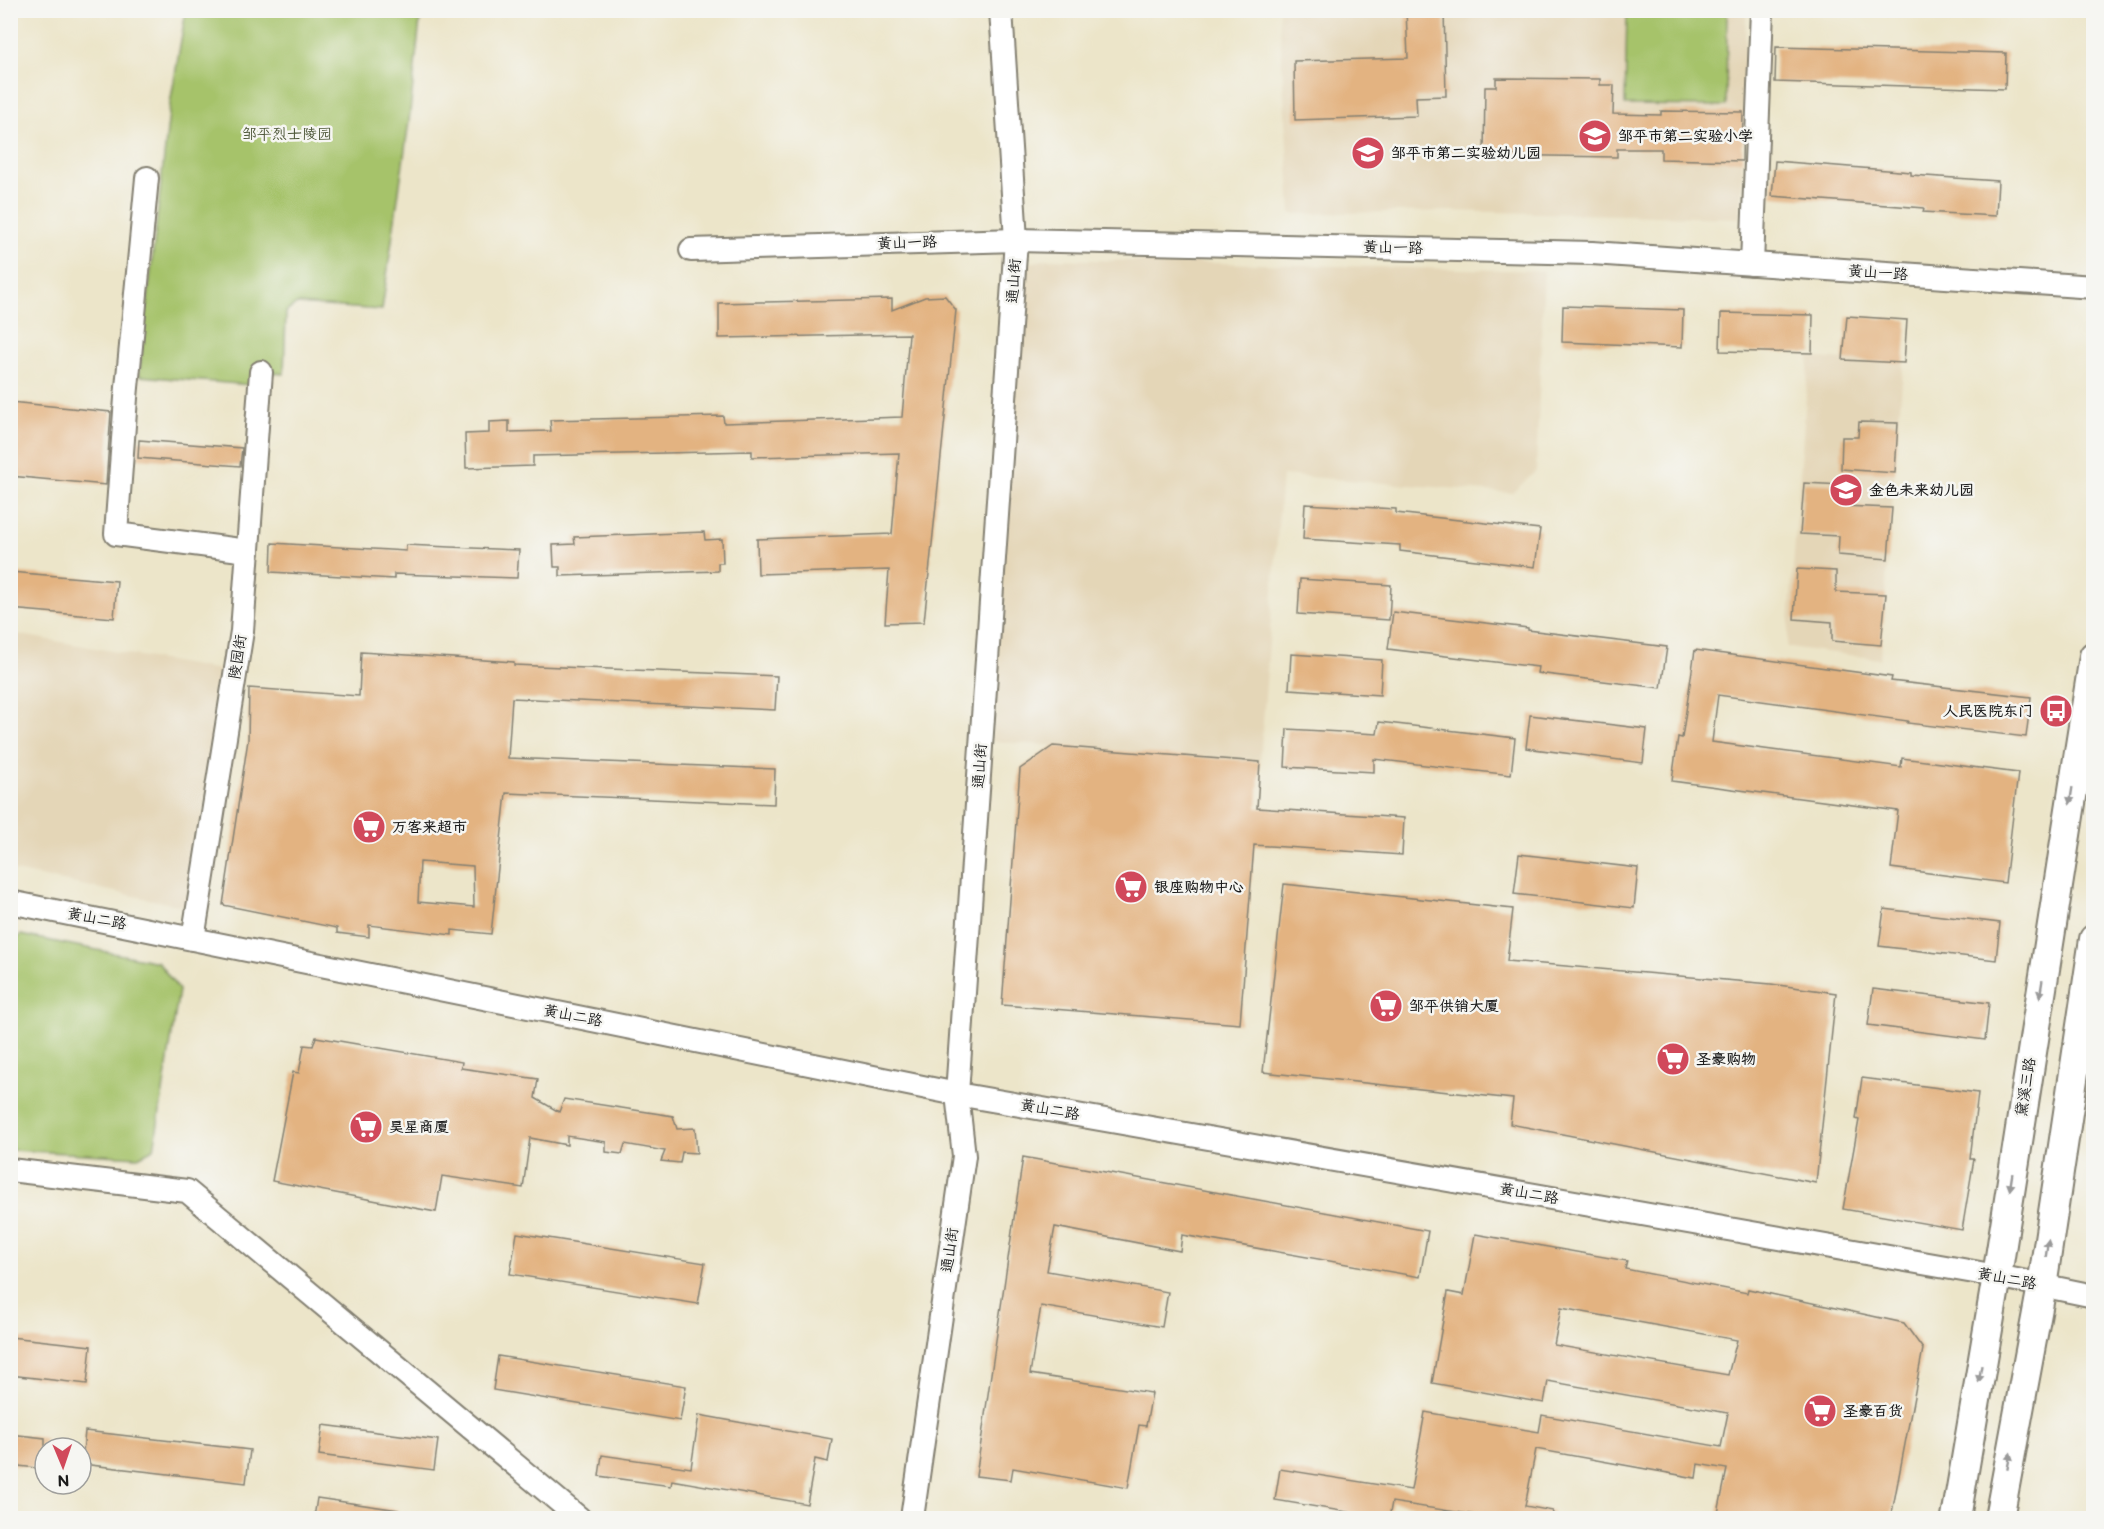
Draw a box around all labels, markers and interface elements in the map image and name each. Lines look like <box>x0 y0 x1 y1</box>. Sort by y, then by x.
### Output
school or university icon: 邹平市第二实验小学 <box>1577 118 1613 154</box>
park label: 邹平烈士陵园 <box>242 125 332 144</box>
place label: 邹平市第二实验小学 <box>1618 127 1753 146</box>
school or university icon: 邹平市第二实验幼儿园 <box>1350 135 1386 171</box>
place label: 邹平市第二实验幼儿园 <box>1391 144 1541 163</box>
street label: 黄山一路 <box>877 232 937 254</box>
street label: 黄山一路 <box>1363 238 1423 258</box>
street label: 通山街 <box>1003 258 1025 304</box>
street label: 黄山一路 <box>1847 261 1909 285</box>
school or university icon: 金色未来幼儿园 <box>1828 472 1864 508</box>
place label: 金色未来幼儿园 <box>1869 481 1974 500</box>
street label: 陵园街 <box>225 633 251 681</box>
bus stop icon: 人民医院东门 <box>2038 693 2074 729</box>
place label: 人民医院东门 <box>1943 702 2033 721</box>
street label: 通山街 <box>969 743 991 789</box>
one-way arrow <box>2067 787 2076 806</box>
supermarket icon: 万客来超市 <box>351 809 387 845</box>
place label: 万客来超市 <box>392 818 467 837</box>
supermarket icon: 银座购物中心 <box>1113 869 1149 905</box>
place label: 银座购物中心 <box>1154 878 1244 897</box>
street label: 黄山二路 <box>66 904 128 934</box>
one-way arrow <box>2037 980 2046 999</box>
supermarket icon: 邹平供销大厦 <box>1368 988 1404 1024</box>
place label: 邹平供销大厦 <box>1409 997 1499 1016</box>
street label: 黄山二路 <box>542 1001 604 1031</box>
supermarket icon: 圣豪购物 <box>1655 1041 1691 1077</box>
place label: 圣豪购物 <box>1696 1050 1756 1069</box>
street label: 黛溪三路 <box>2012 1056 2040 1118</box>
street label: 黄山二路 <box>1019 1095 1081 1125</box>
supermarket icon: 昊星商厦 <box>348 1109 384 1145</box>
place label: 昊星商厦 <box>389 1118 449 1137</box>
one-way arrow <box>2007 1172 2016 1191</box>
street label: 黄山二路 <box>1498 1179 1560 1209</box>
street label: 通山街 <box>937 1226 963 1274</box>
one-way arrow <box>2043 1239 2052 1258</box>
street label: 黄山二路 <box>1976 1264 2038 1294</box>
one-way arrow <box>1976 1365 1985 1384</box>
supermarket icon: 圣豪百货 <box>1802 1393 1838 1429</box>
place label: 圣豪百货 <box>1843 1402 1903 1421</box>
north arrow <box>33 1436 93 1496</box>
one-way arrow <box>2005 1451 2014 1470</box>
text: N <box>57 1470 70 1489</box>

